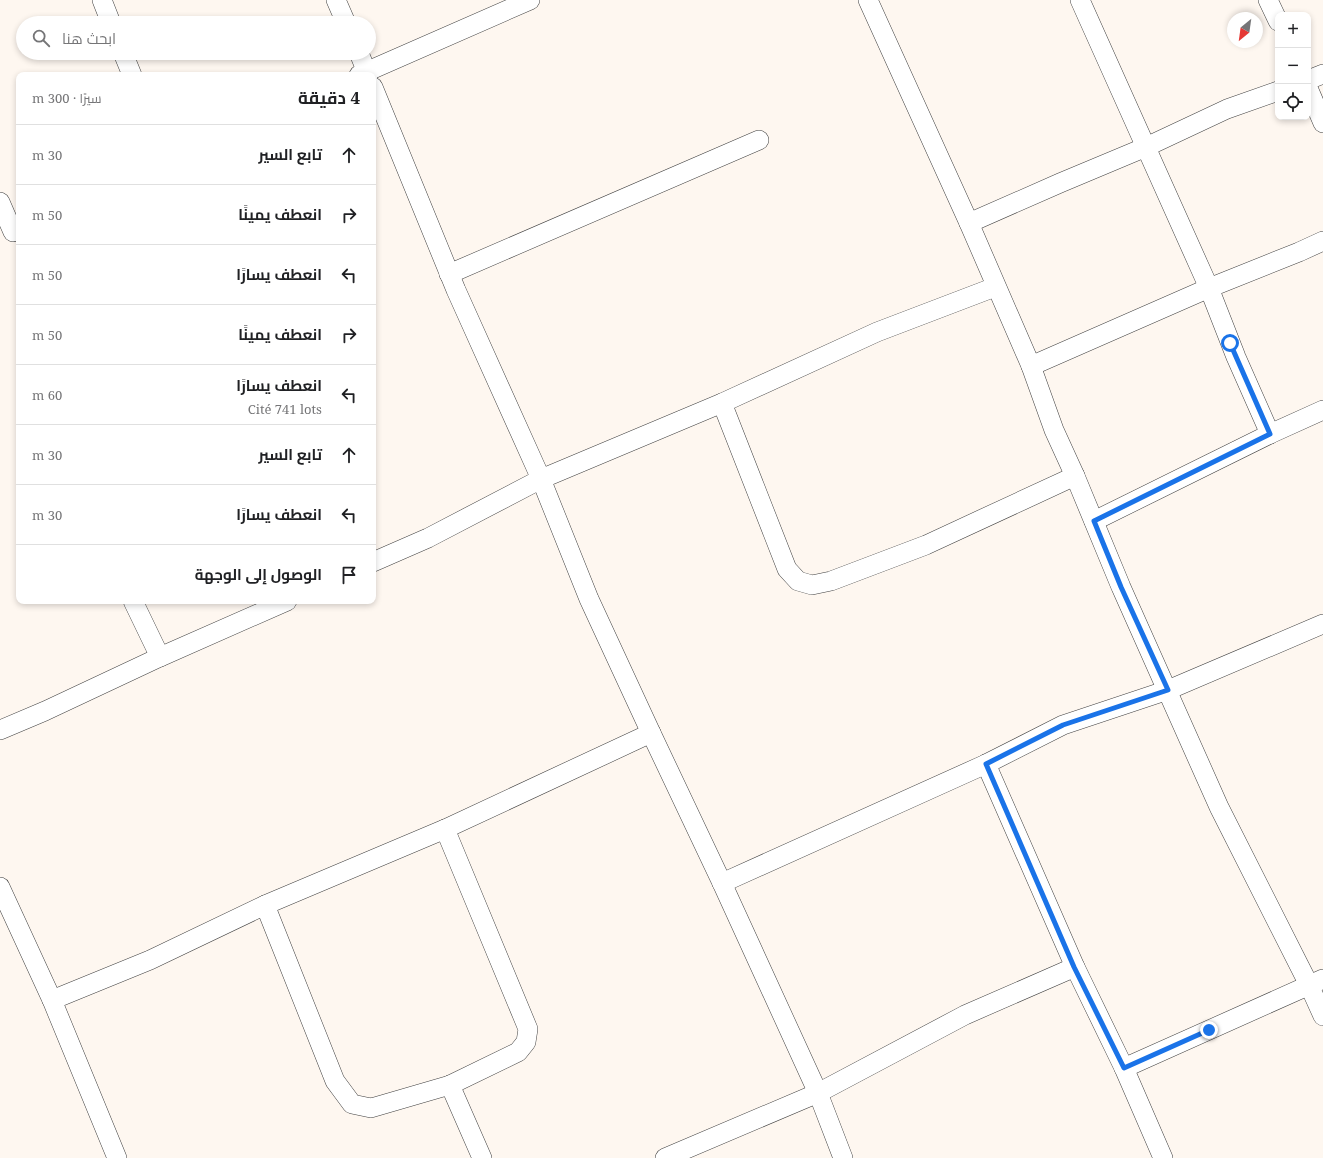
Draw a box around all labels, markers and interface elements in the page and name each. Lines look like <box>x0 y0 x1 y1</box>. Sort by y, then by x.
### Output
north arrow <box>1227 12 1263 48</box>
map controls <box>1275 12 1311 120</box>
button: + <box>1275 12 1311 48</box>
search box <box>16 16 376 60</box>
icon: search <box>30 27 52 49</box>
text: ابحث هنا <box>62 28 116 48</box>
button: − <box>1275 48 1311 84</box>
button: locate <box>1275 84 1311 120</box>
text: 4 دقيقة <box>298 86 360 109</box>
text: سيرًا · 300 m <box>32 89 101 107</box>
text: تابع السير <box>258 144 322 164</box>
icon: ahead <box>338 144 360 166</box>
text: 30 m <box>32 146 62 164</box>
text: انعطف يمينًا <box>238 204 322 224</box>
icon: right <box>338 204 360 226</box>
text: 50 m <box>32 206 62 224</box>
text: انعطف يسارًا <box>236 264 322 284</box>
icon: left <box>338 264 360 286</box>
text: 50 m <box>32 266 62 284</box>
text: انعطف يمينًا <box>238 324 322 344</box>
icon: right <box>338 324 360 346</box>
text: 50 m <box>32 326 62 344</box>
route start <box>1221 334 1239 352</box>
text: انعطف يسارًا <box>236 375 322 395</box>
icon: left <box>338 384 360 406</box>
text: 60 m <box>32 386 62 404</box>
text: Cité 741 lots <box>248 400 322 418</box>
text: تابع السير <box>258 444 322 464</box>
icon: ahead <box>338 444 360 466</box>
text: 30 m <box>32 446 62 464</box>
text: انعطف يسارًا <box>236 504 322 524</box>
icon: left <box>338 504 360 526</box>
text: 30 m <box>32 506 62 524</box>
text: الوصول إلى الوجهة <box>195 564 322 584</box>
icon: arrive <box>338 564 360 586</box>
route end <box>1200 1021 1218 1039</box>

